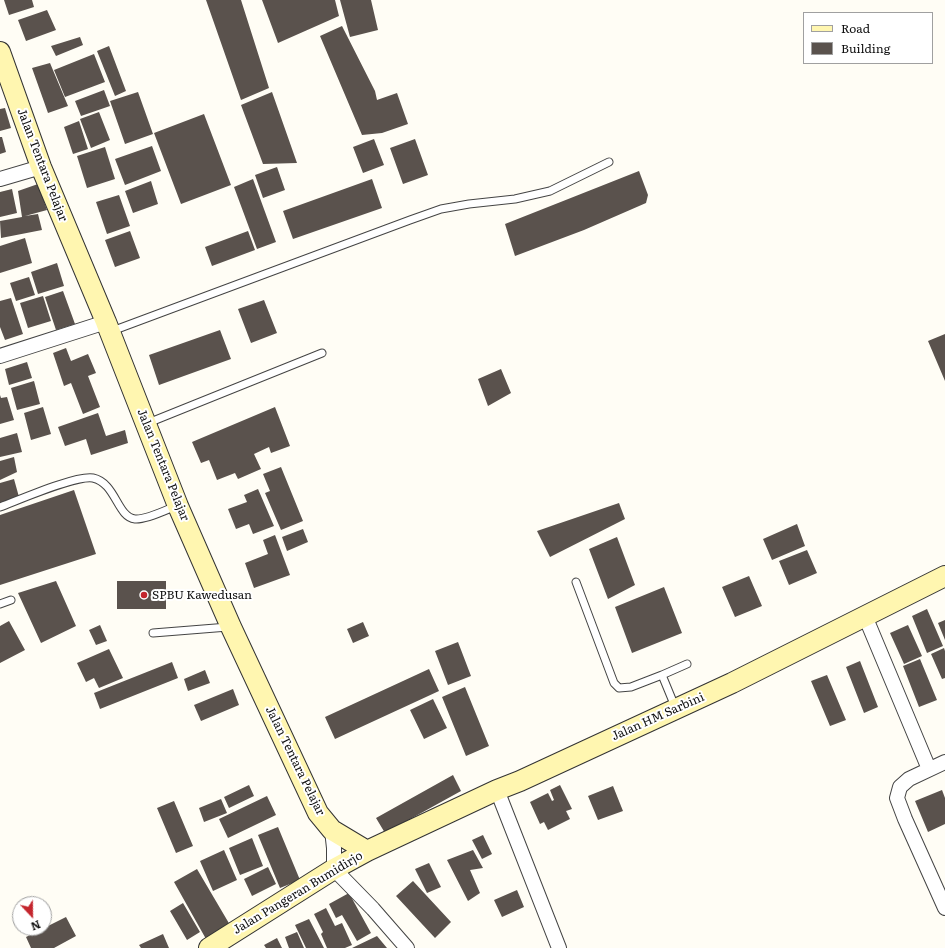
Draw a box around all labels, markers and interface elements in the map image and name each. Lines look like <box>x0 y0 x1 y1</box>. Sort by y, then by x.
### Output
legend <box>803 12 933 64</box>
text: Road <box>841 19 870 37</box>
text: Building <box>841 39 890 57</box>
street label: Jalan Tentara Pelajar <box>14 106 70 224</box>
street label: Jalan Tentara Pelajar <box>134 407 192 523</box>
place label: SPBU Kawedusan <box>152 588 252 602</box>
marker: SPBU Kawedusan <box>139 590 149 600</box>
street label: Jalan HM Sarbini <box>609 690 707 744</box>
street label: Jalan Tentara Pelajar <box>262 704 328 818</box>
street label: Jalan Pangeran Bumidirjo <box>231 849 365 937</box>
north arrow <box>12 896 52 936</box>
text: N <box>29 917 43 935</box>

